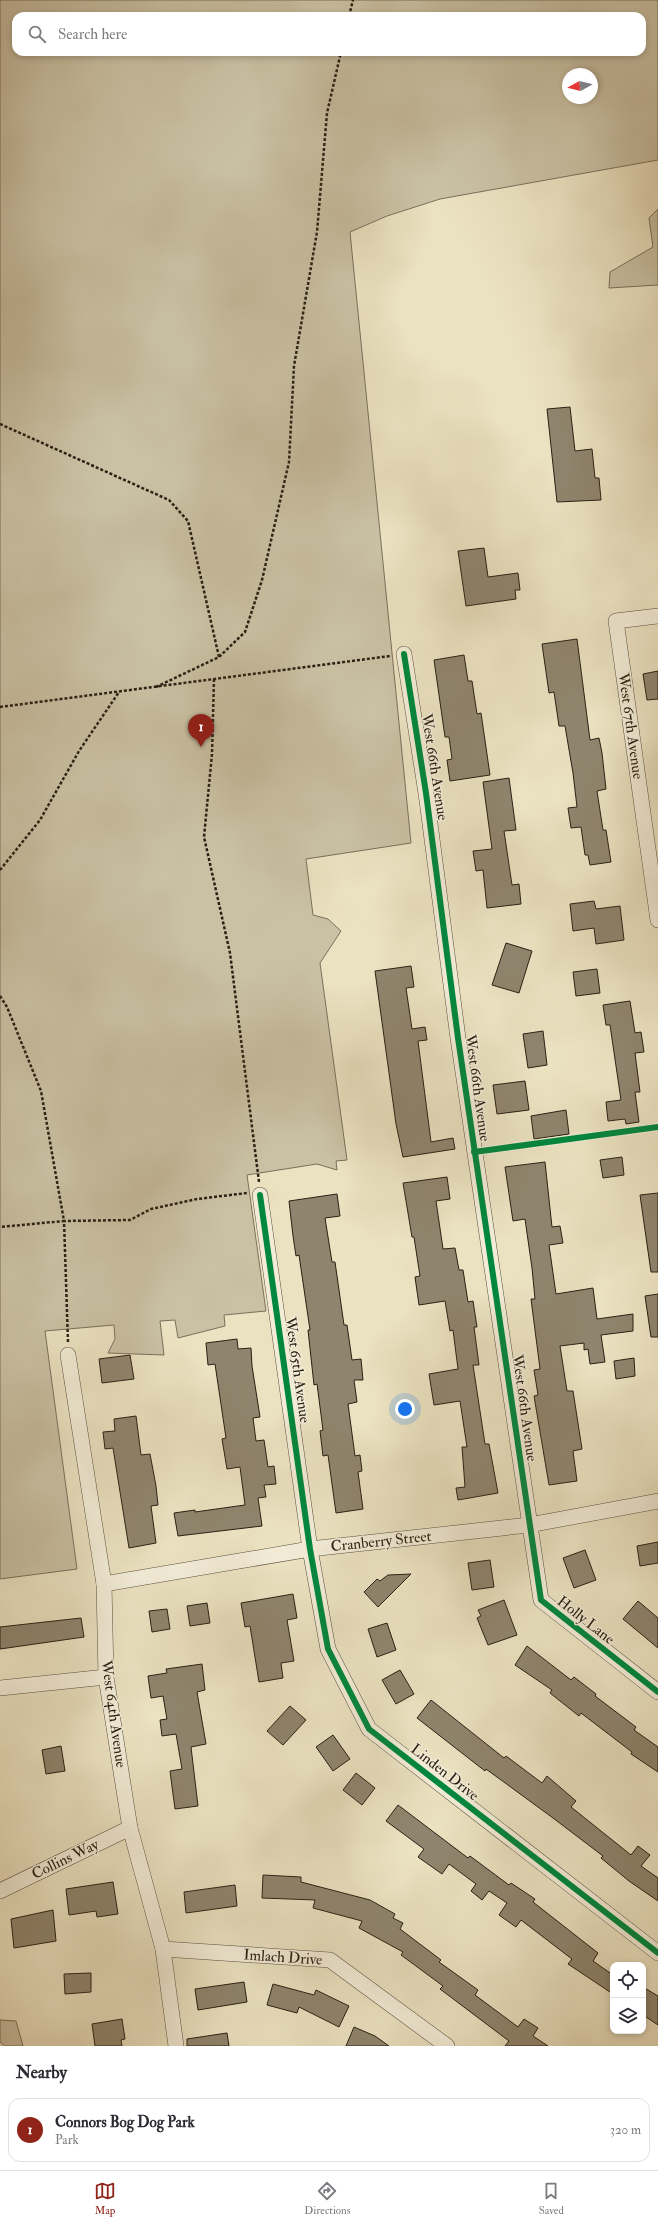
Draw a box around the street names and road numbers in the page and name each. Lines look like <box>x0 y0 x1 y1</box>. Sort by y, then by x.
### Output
street label: West 67th Avenue <box>614 671 647 780</box>
street label: West 66th Avenue <box>417 711 452 822</box>
street label: West 66th Avenue <box>460 1032 494 1143</box>
street label: West 65th Avenue <box>281 1315 314 1424</box>
street label: West 66th Avenue <box>507 1352 541 1463</box>
street label: Cranberry Street <box>330 1527 432 1556</box>
street label: Holly Lane <box>553 1592 618 1649</box>
street label: West 64th Avenue <box>96 1658 130 1769</box>
street label: Linden Drive <box>407 1740 483 1805</box>
street label: Collins Way <box>29 1835 102 1884</box>
street label: Imlach Drive <box>243 1945 323 1970</box>

